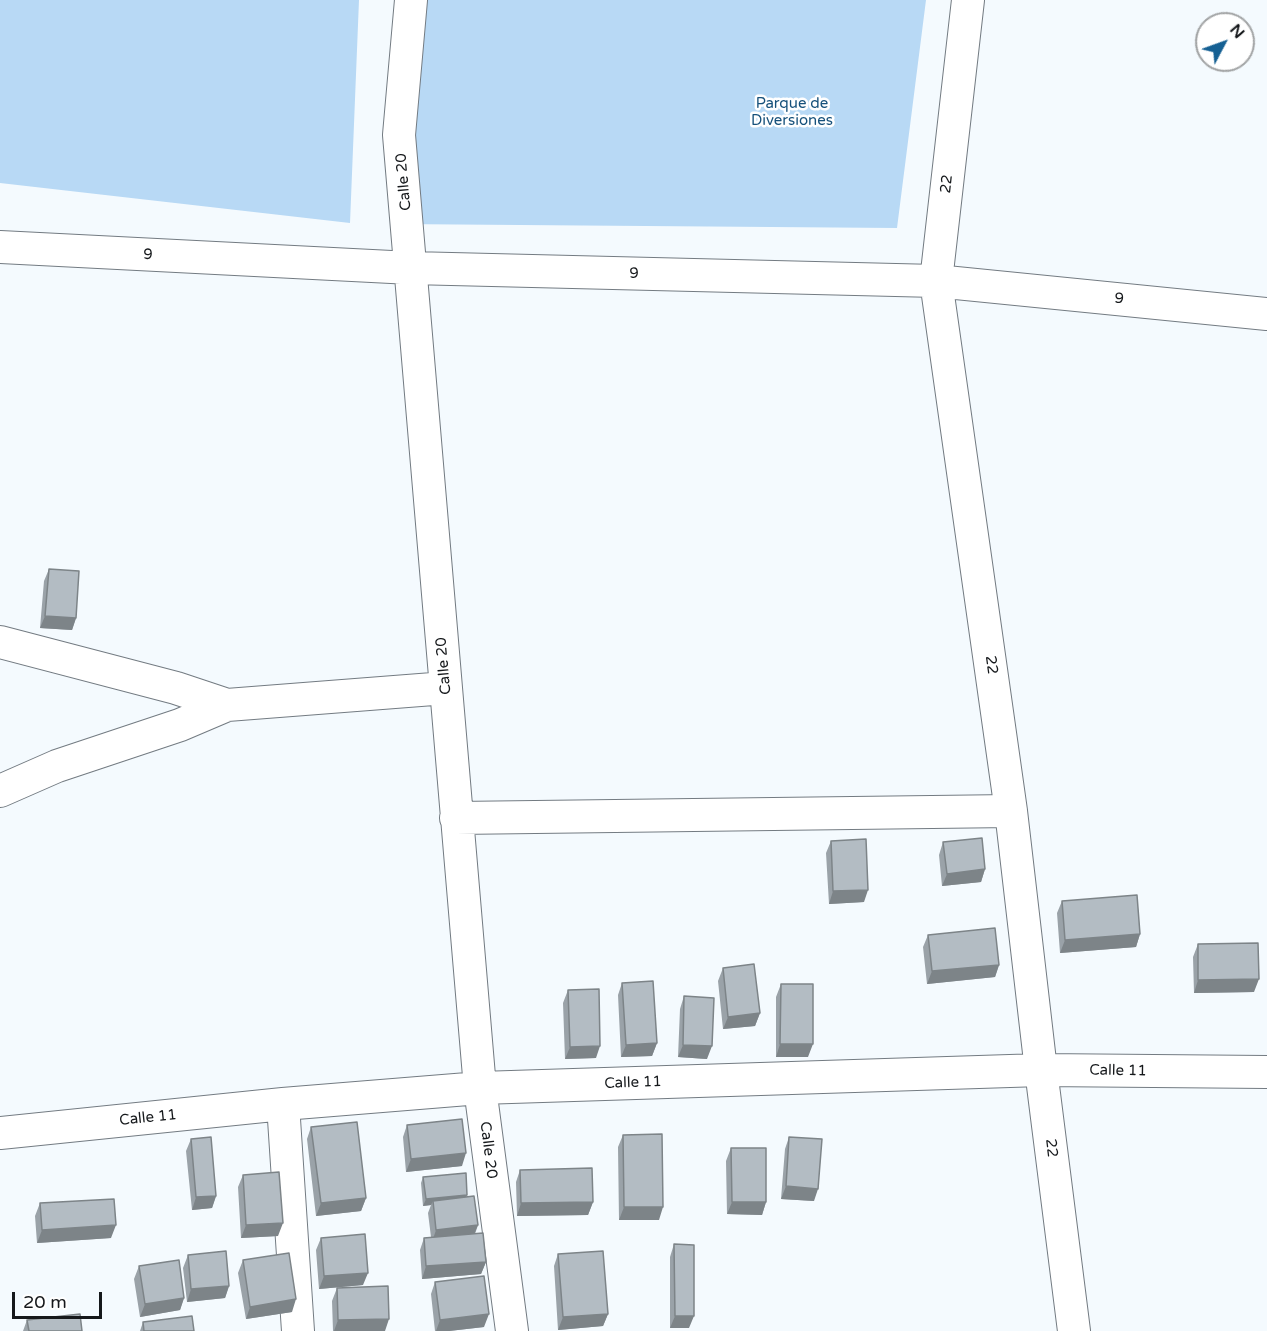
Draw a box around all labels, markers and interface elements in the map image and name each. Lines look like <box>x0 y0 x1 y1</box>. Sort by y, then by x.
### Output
north arrow <box>1195 12 1255 72</box>
text: N <box>1225 20 1249 43</box>
park label: Parque de Diversiones <box>751 95 833 130</box>
street label: Calle 20 <box>393 153 415 211</box>
street label: 22 <box>937 174 957 194</box>
street label: 9 <box>143 246 153 264</box>
street label: 9 <box>629 265 639 283</box>
street label: 9 <box>1113 290 1125 308</box>
street label: Calle 20 <box>433 637 455 695</box>
street label: 22 <box>981 654 1001 676</box>
street label: Calle 11 <box>1089 1061 1147 1081</box>
street label: Calle 11 <box>604 1073 662 1093</box>
street label: Calle 11 <box>118 1106 178 1130</box>
street label: Calle 20 <box>476 1120 500 1180</box>
street label: 22 <box>1041 1138 1061 1158</box>
scale bar <box>15 1280 105 1318</box>
text: 20 m <box>23 1291 67 1313</box>

